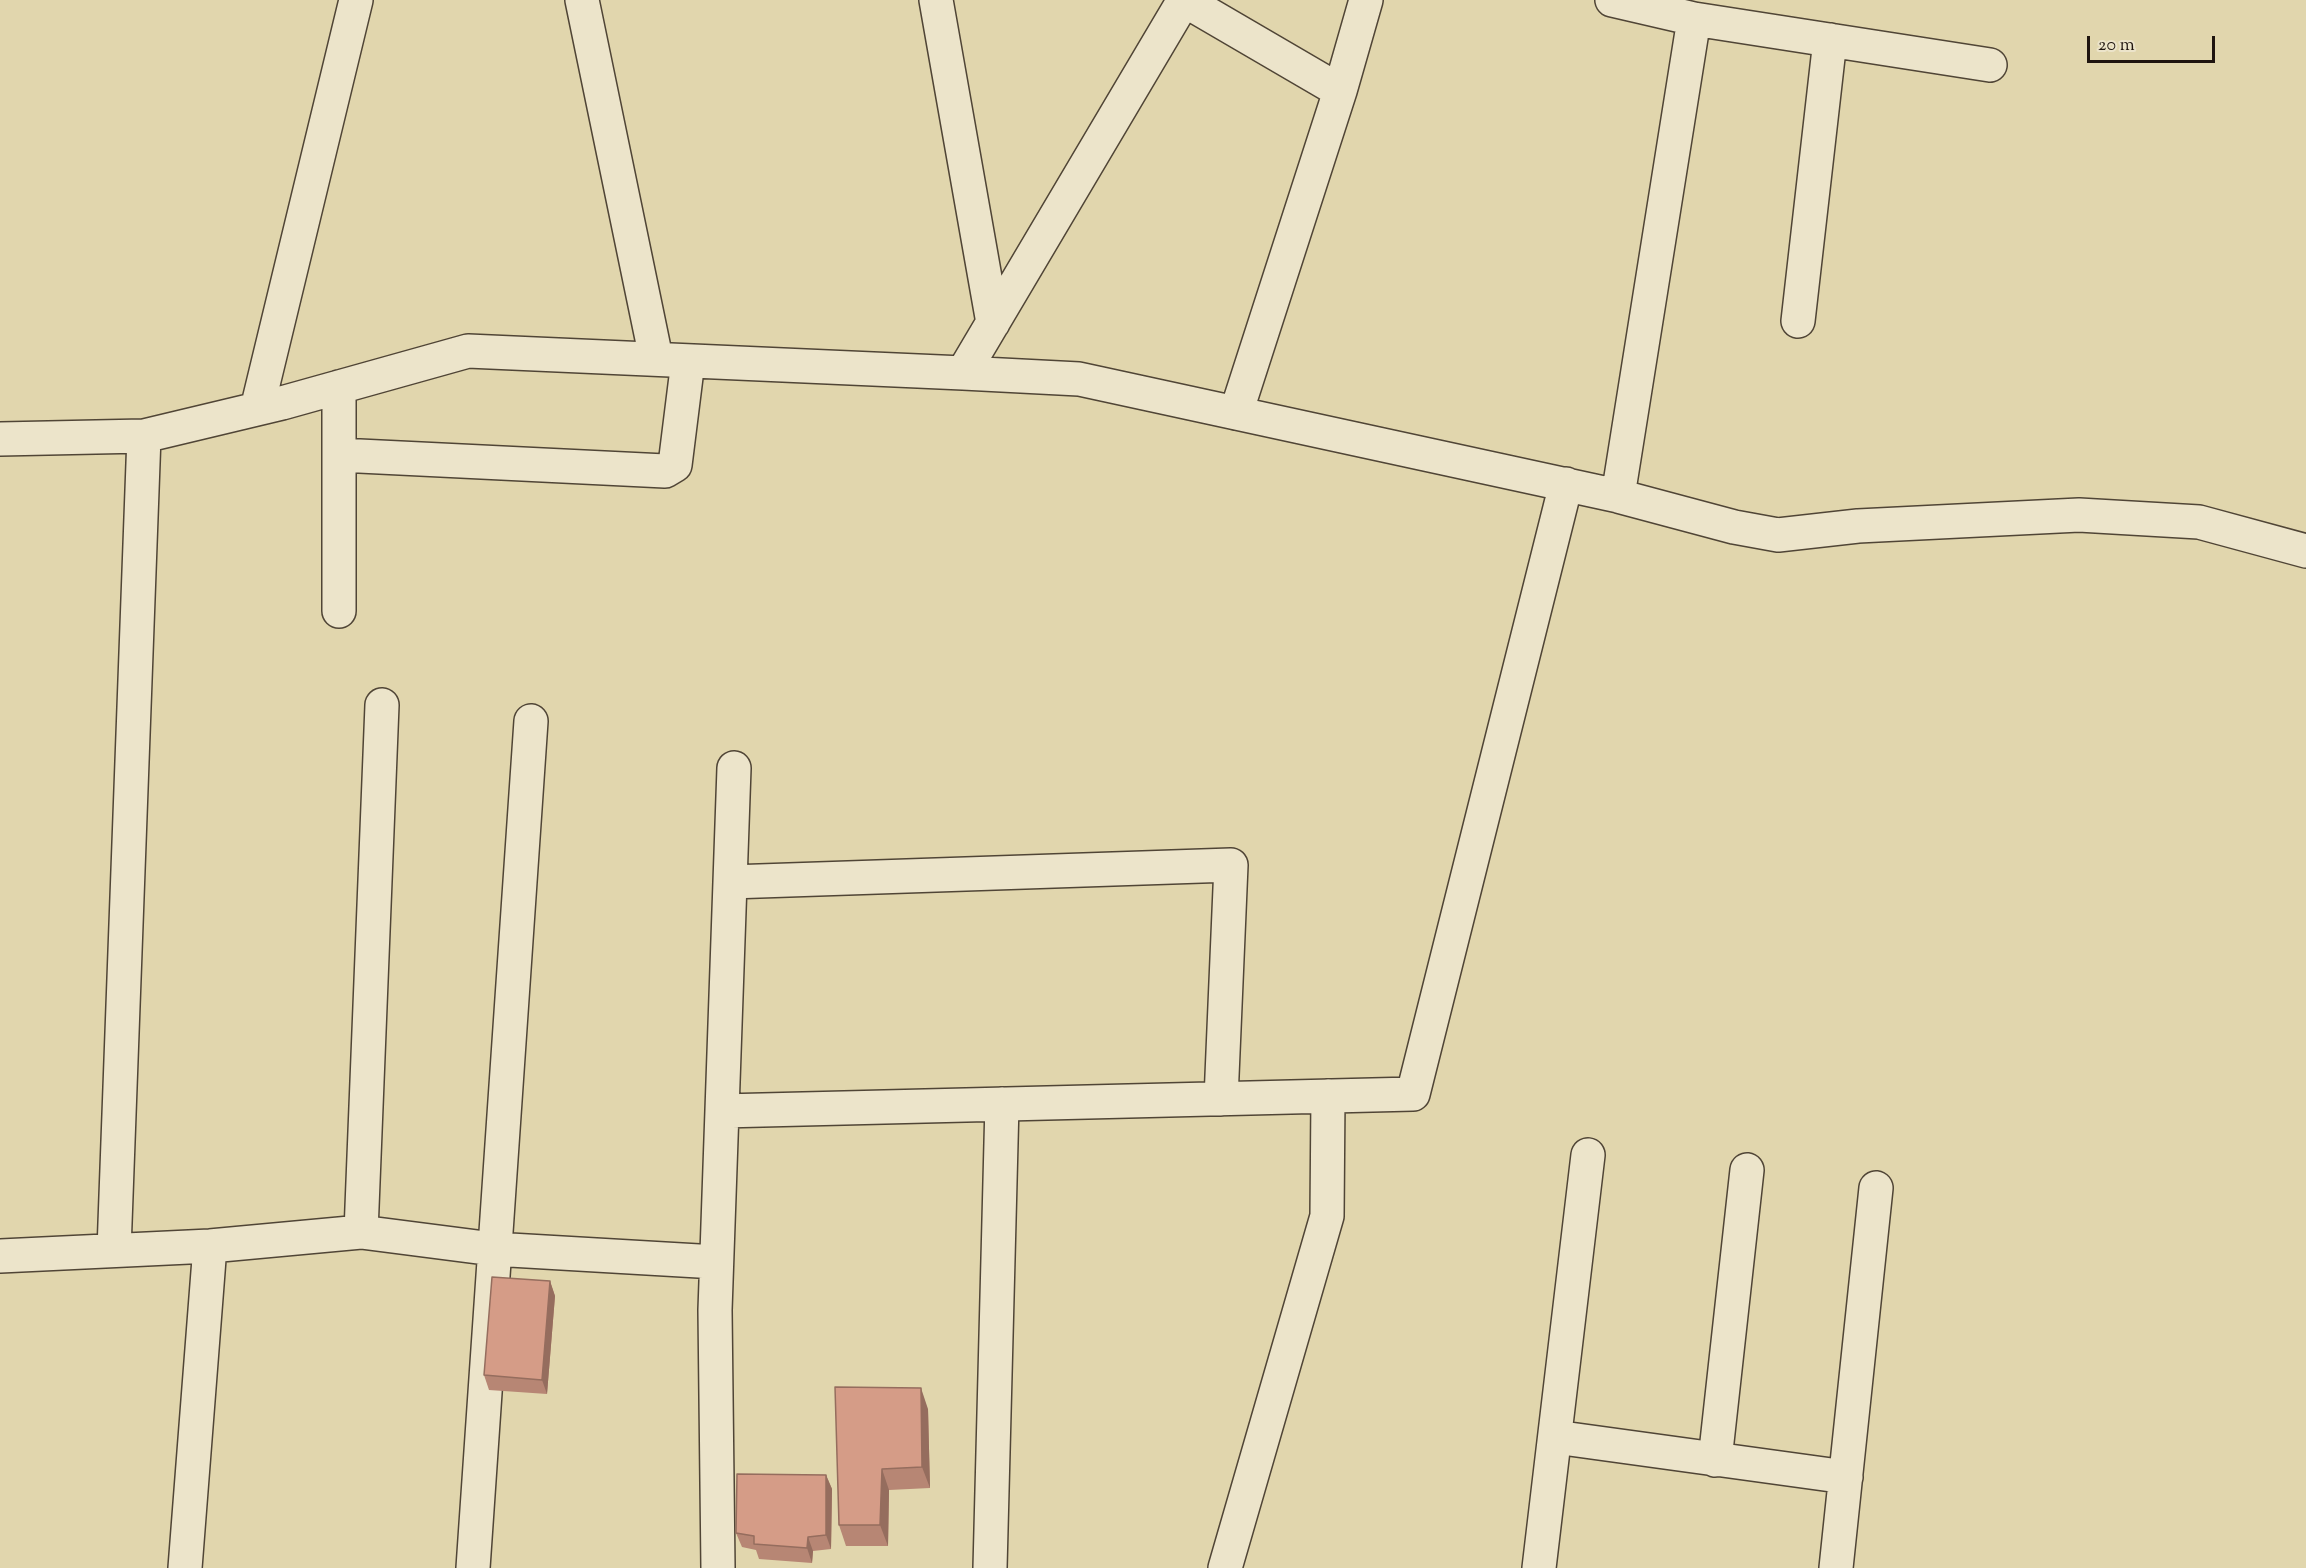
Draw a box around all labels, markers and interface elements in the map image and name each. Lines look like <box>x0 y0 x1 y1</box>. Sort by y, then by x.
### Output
scale bar <box>2090 24 2218 62</box>
text: 20 m <box>2098 33 2135 59</box>

